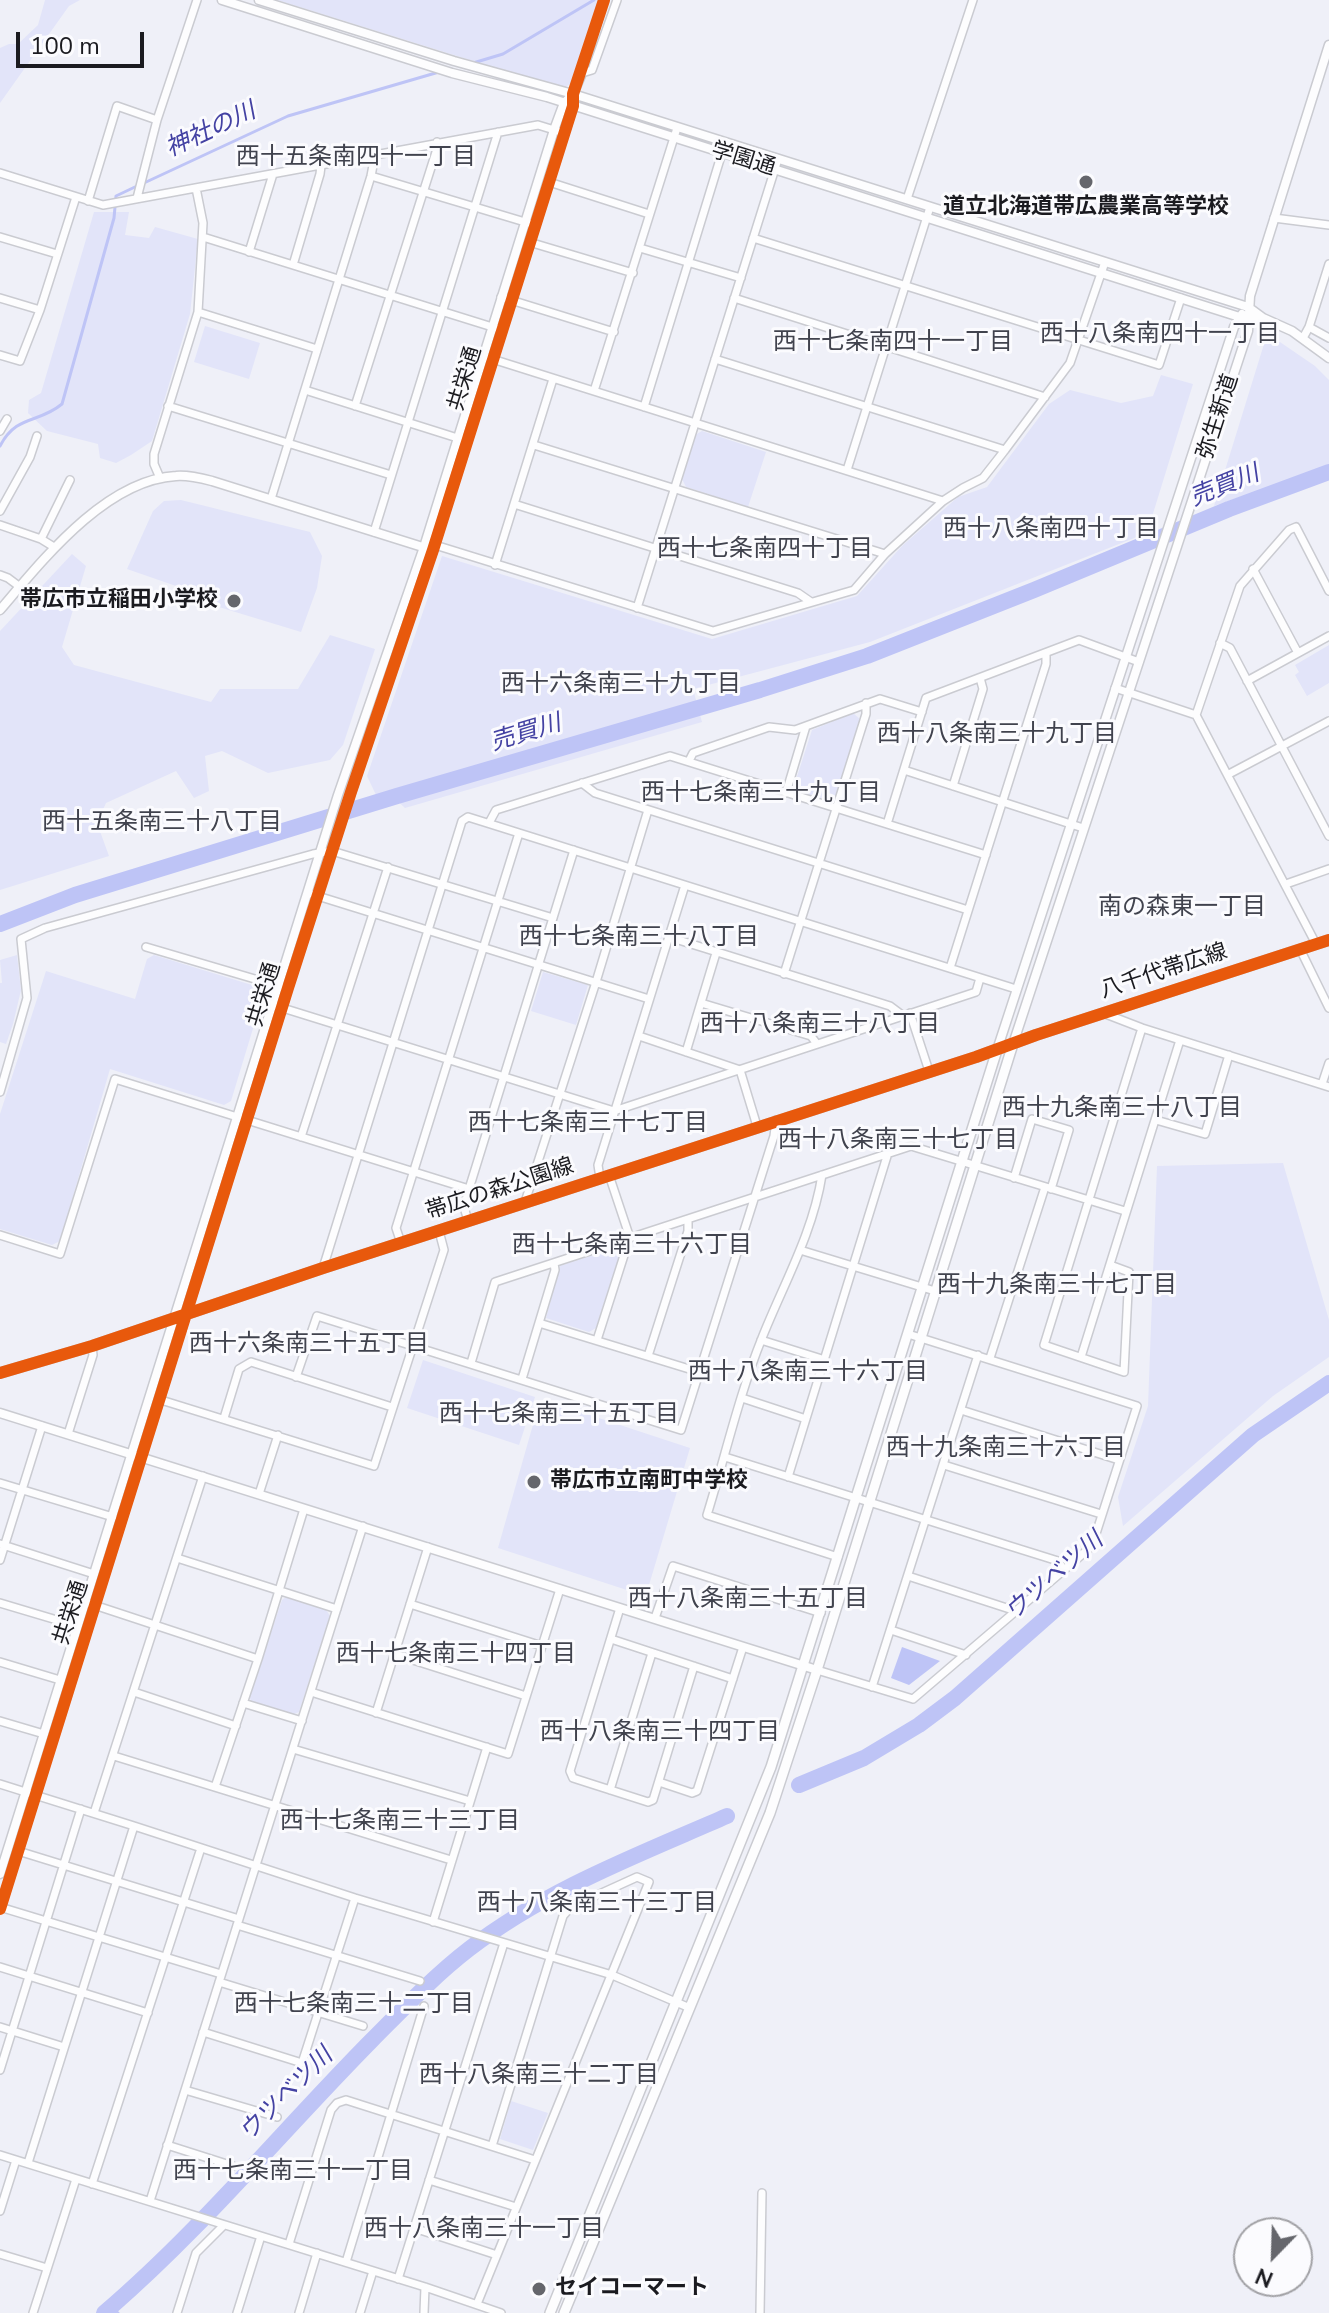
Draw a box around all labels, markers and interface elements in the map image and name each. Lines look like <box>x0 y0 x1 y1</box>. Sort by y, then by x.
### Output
scale bar <box>20 16 148 66</box>
text: 100 m <box>30 30 100 62</box>
water label: 神社の川 <box>161 98 261 164</box>
street label: 学園通 <box>708 138 778 182</box>
district label: 西十五条南四十一丁目 <box>236 144 476 172</box>
marker: 道立北海道帯広農業高等学校 <box>1077 173 1095 191</box>
place label: 道立北海道帯広農業高等学校 <box>943 195 1229 221</box>
district label: 西十八条南四十一丁目 <box>1040 321 1280 349</box>
district label: 西十七条南四十一丁目 <box>773 329 1013 357</box>
street label: 共栄通 <box>444 344 488 414</box>
street label: 弥生新道 <box>1193 371 1245 463</box>
water label: 売買川 <box>1186 460 1264 514</box>
district label: 西十八条南四十丁目 <box>943 516 1159 544</box>
district label: 西十七条南四十丁目 <box>657 536 873 564</box>
place label: 帯広市立稲田小学校 <box>20 588 218 614</box>
marker: 帯広市立稲田小学校 <box>225 592 243 610</box>
district label: 西十六条南三十九丁目 <box>501 671 741 699</box>
water label: 売買川 <box>487 710 565 758</box>
district label: 西十八条南三十九丁目 <box>877 721 1117 749</box>
district label: 西十七条南三十九丁目 <box>641 780 881 808</box>
district label: 西十五条南三十八丁目 <box>42 809 282 837</box>
district label: 南の森東一丁目 <box>1098 894 1266 922</box>
district label: 西十七条南三十八丁目 <box>519 924 759 952</box>
street label: 八千代帯広線 <box>1097 939 1231 1005</box>
street label: 共栄通 <box>243 960 287 1030</box>
district label: 西十八条南三十八丁目 <box>700 1011 940 1039</box>
district label: 西十九条南三十八丁目 <box>1002 1095 1242 1123</box>
district label: 西十七条南三十七丁目 <box>468 1110 708 1138</box>
district label: 西十八条南三十七丁目 <box>778 1127 1018 1155</box>
street label: 帯広の森公園線 <box>423 1154 577 1226</box>
district label: 西十七条南三十六丁目 <box>512 1232 752 1260</box>
district label: 西十九条南三十七丁目 <box>937 1272 1177 1300</box>
district label: 西十六条南三十五丁目 <box>189 1331 429 1359</box>
district label: 西十八条南三十六丁目 <box>688 1359 928 1387</box>
district label: 西十七条南三十五丁目 <box>439 1401 679 1429</box>
district label: 西十九条南三十六丁目 <box>886 1435 1126 1463</box>
place label: 帯広市立南町中学校 <box>550 1469 748 1495</box>
marker: 帯広市立南町中学校 <box>525 1473 543 1491</box>
water label: ウツベツ川 <box>1000 1527 1110 1627</box>
street label: 共栄通 <box>49 1578 95 1648</box>
district label: 西十八条南三十五丁目 <box>628 1586 868 1614</box>
district label: 西十七条南三十四丁目 <box>336 1641 576 1669</box>
district label: 西十八条南三十四丁目 <box>540 1719 780 1747</box>
district label: 西十七条南三十三丁目 <box>280 1808 520 1836</box>
district label: 西十八条南三十三丁目 <box>477 1890 717 1918</box>
district label: 西十七条南三十二丁目 <box>234 1991 474 2019</box>
water label: ウツベツ川 <box>234 2042 340 2148</box>
district label: 西十八条南三十二丁目 <box>419 2062 659 2090</box>
district label: 西十七条南三十一丁目 <box>173 2158 413 2186</box>
district label: 西十八条南三十一丁目 <box>364 2216 604 2244</box>
north arrow <box>1233 2217 1313 2297</box>
text: N <box>1251 2260 1278 2294</box>
place label: セイコーマート <box>555 2276 709 2302</box>
marker: セイコーマート <box>530 2280 548 2298</box>

